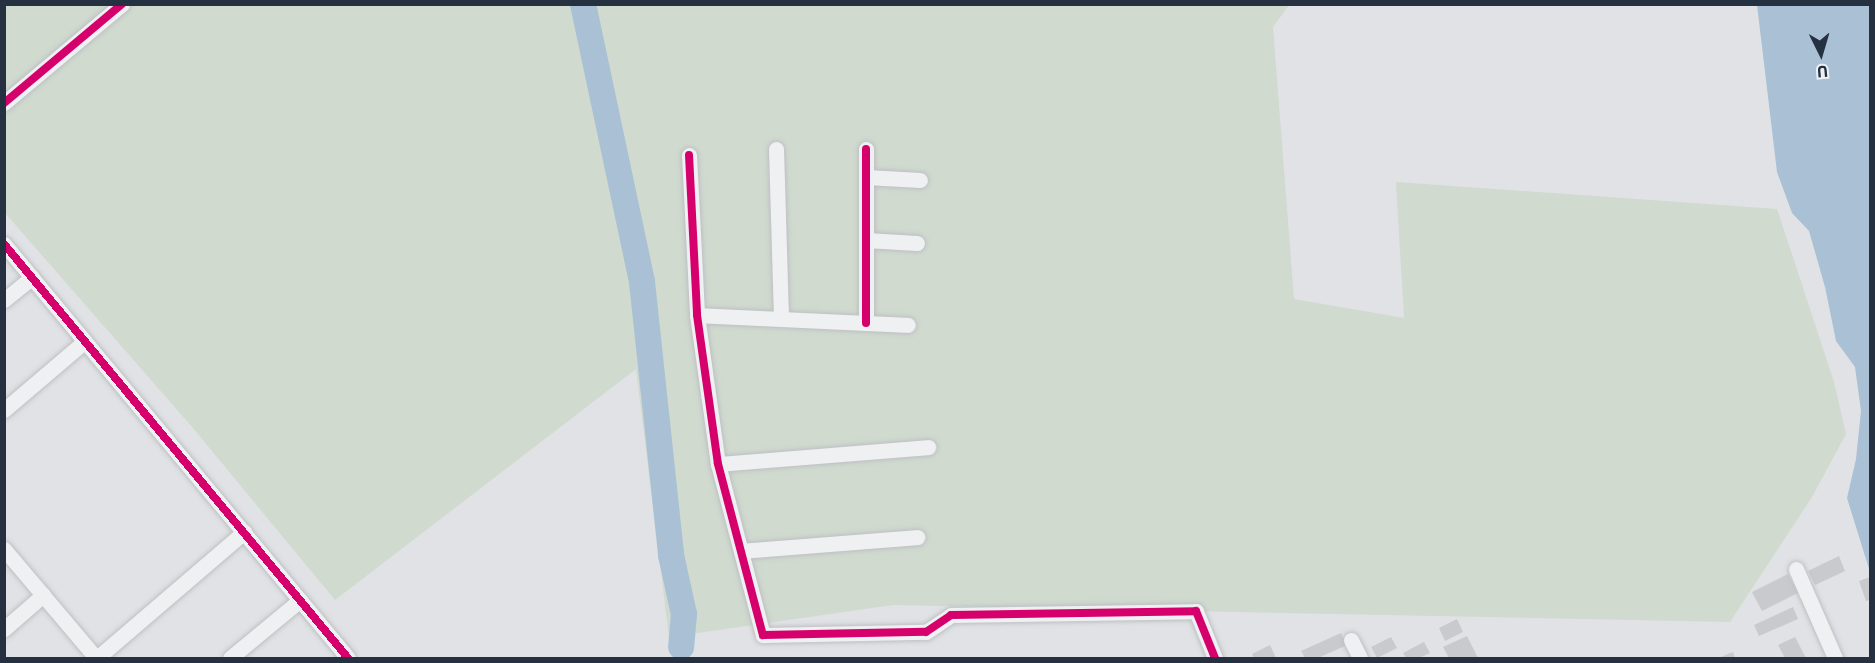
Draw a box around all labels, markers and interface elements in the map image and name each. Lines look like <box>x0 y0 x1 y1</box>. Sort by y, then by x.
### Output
north arrow <box>1791 24 1851 84</box>
text: U <box>1816 61 1829 82</box>

